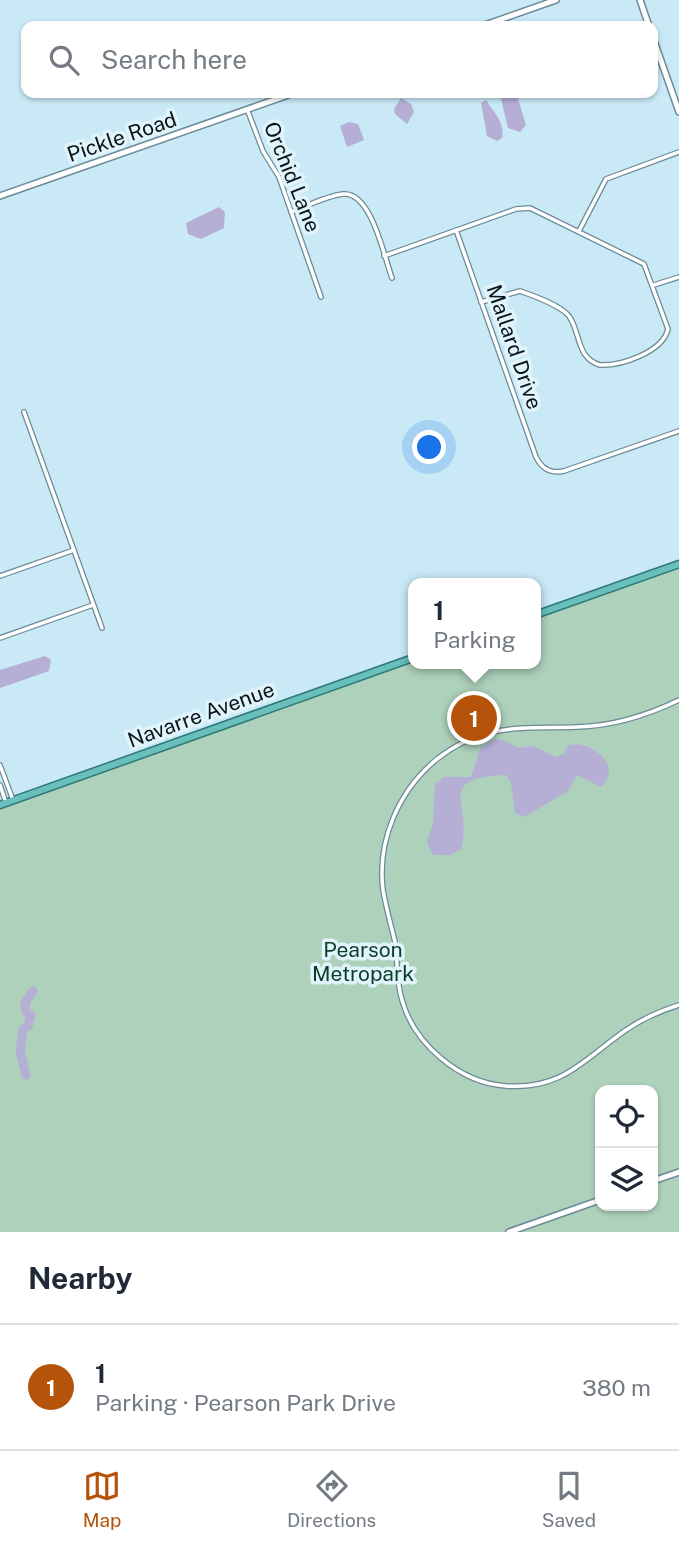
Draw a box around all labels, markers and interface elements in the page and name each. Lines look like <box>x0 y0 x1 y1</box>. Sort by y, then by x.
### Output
search box <box>21 21 658 98</box>
icon: search <box>45 41 83 79</box>
text: Search here <box>101 44 247 75</box>
street label: Pickle Road <box>64 106 180 167</box>
street label: Orchid Lane <box>259 118 326 236</box>
street label: Mallard Drive <box>481 281 547 412</box>
your location <box>412 430 446 464</box>
popup <box>408 578 541 669</box>
text: 1 <box>433 595 444 626</box>
text: Parking <box>433 626 516 653</box>
street label: Navarre Avenue <box>124 676 278 753</box>
pin: 1 <box>451 692 497 744</box>
park label: Pearson Metropark <box>312 937 414 986</box>
map controls <box>595 1085 658 1211</box>
button: locate <box>595 1085 658 1148</box>
button: layers <box>595 1148 658 1211</box>
text: Nearby <box>28 1260 132 1296</box>
text: 1 <box>95 1358 106 1389</box>
text: 1 <box>46 1374 56 1401</box>
text: 380 m <box>582 1374 651 1401</box>
text: Parking · Pearson Park Drive <box>95 1389 396 1416</box>
tab: Map <box>83 1467 121 1531</box>
tab: Directions <box>287 1467 376 1531</box>
tab: Saved <box>542 1467 596 1531</box>

